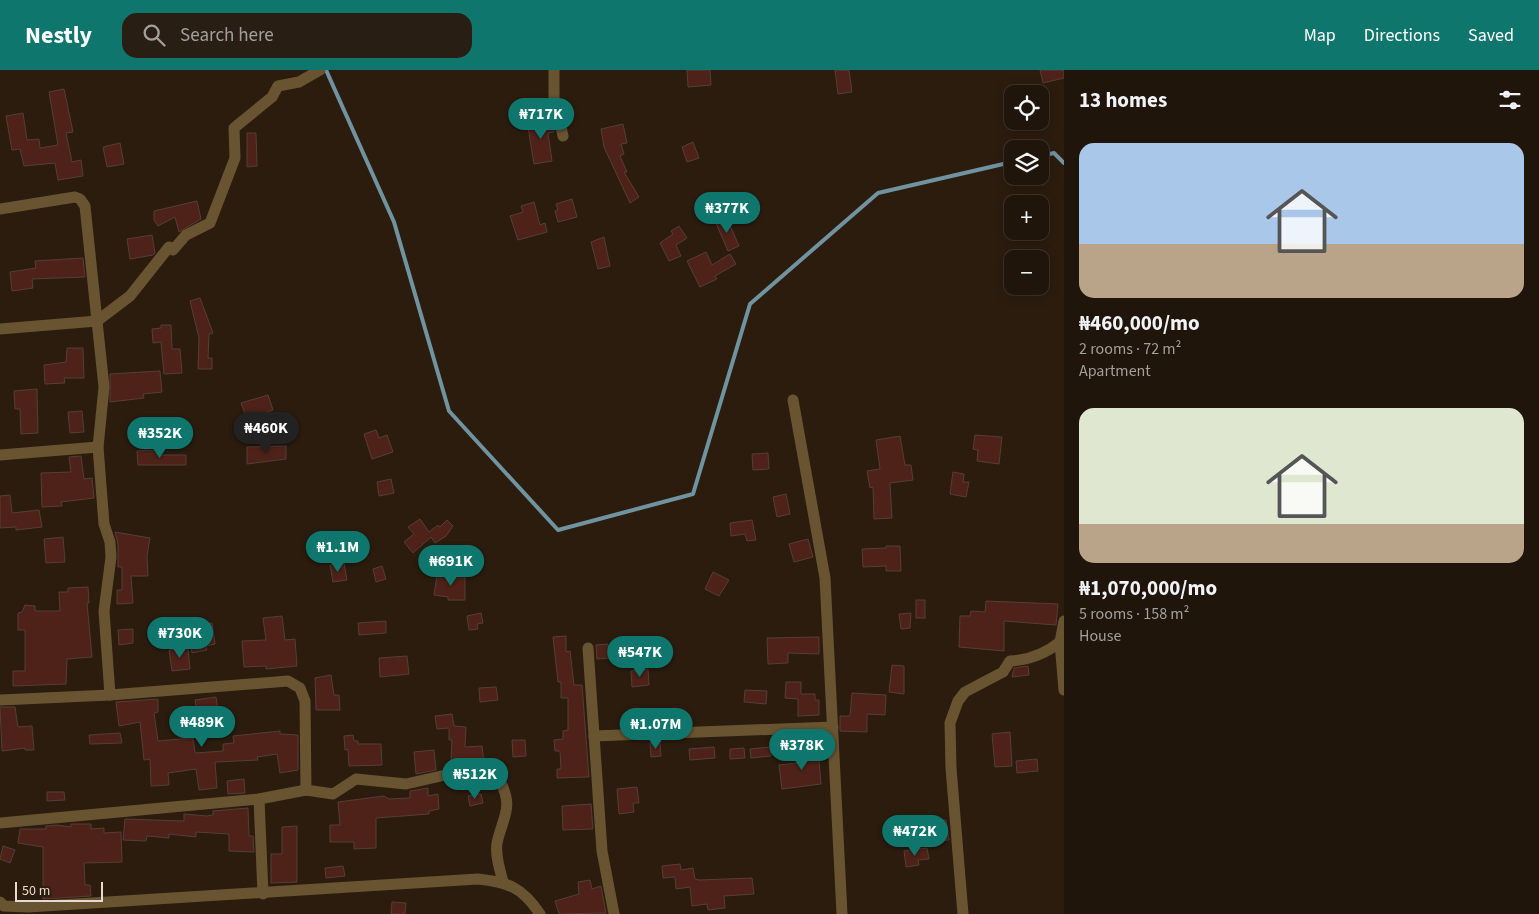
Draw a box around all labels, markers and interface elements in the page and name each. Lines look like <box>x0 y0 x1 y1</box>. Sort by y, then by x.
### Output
search box <box>122 13 472 58</box>
text: Nestly <box>25 18 92 53</box>
icon: search <box>140 21 168 49</box>
text: Search here <box>180 22 274 49</box>
text: Map <box>1304 23 1336 48</box>
text: Directions <box>1364 23 1440 48</box>
text: Saved <box>1468 23 1514 48</box>
map controls <box>1004 85 1049 295</box>
button: locate <box>1004 85 1049 130</box>
text: 13 homes <box>1079 85 1167 115</box>
icon: filters <box>1496 86 1524 114</box>
pin: ₦717K <box>506 98 576 140</box>
text: ₦717K <box>519 103 563 125</box>
button: layers <box>1004 140 1049 185</box>
icon: home <box>1257 176 1347 266</box>
pin: ₦377K <box>692 191 762 234</box>
button: + <box>1004 195 1049 240</box>
text: ₦377K <box>705 197 749 219</box>
button: − <box>1004 250 1049 295</box>
text: ₦460,000/mo <box>1079 308 1200 338</box>
text: 2 rooms · 72 m² <box>1079 338 1181 360</box>
text: Apartment <box>1079 360 1151 382</box>
pin: ₦460K <box>231 412 301 454</box>
pin: ₦352K <box>125 416 195 459</box>
text: ₦460K <box>244 417 288 439</box>
text: ₦352K <box>138 422 182 444</box>
icon: home <box>1257 441 1347 531</box>
pin: ₦1.1M <box>303 530 373 573</box>
text: ₦1.1M <box>317 536 359 558</box>
pin: ₦691K <box>416 544 486 587</box>
text: ₦691K <box>429 550 473 572</box>
text: ₦1,070,000/mo <box>1079 573 1217 603</box>
text: 5 rooms · 158 m² <box>1079 603 1189 625</box>
pin: ₦730K <box>145 616 215 659</box>
text: ₦730K <box>158 622 202 644</box>
text: House <box>1079 625 1121 647</box>
pin: ₦547K <box>605 636 675 678</box>
text: ₦547K <box>618 641 662 663</box>
pin: ₦489K <box>167 706 237 748</box>
pin: ₦1.07M <box>615 708 697 750</box>
text: ₦489K <box>180 711 224 733</box>
text: ₦1.07M <box>631 713 681 735</box>
pin: ₦378K <box>767 728 837 771</box>
text: ₦378K <box>780 734 824 756</box>
pin: ₦512K <box>440 758 510 800</box>
text: ₦512K <box>453 763 497 785</box>
pin: ₦472K <box>880 814 950 857</box>
text: ₦472K <box>893 820 937 842</box>
scale bar <box>15 879 102 902</box>
text: 50 m <box>22 881 50 901</box>

